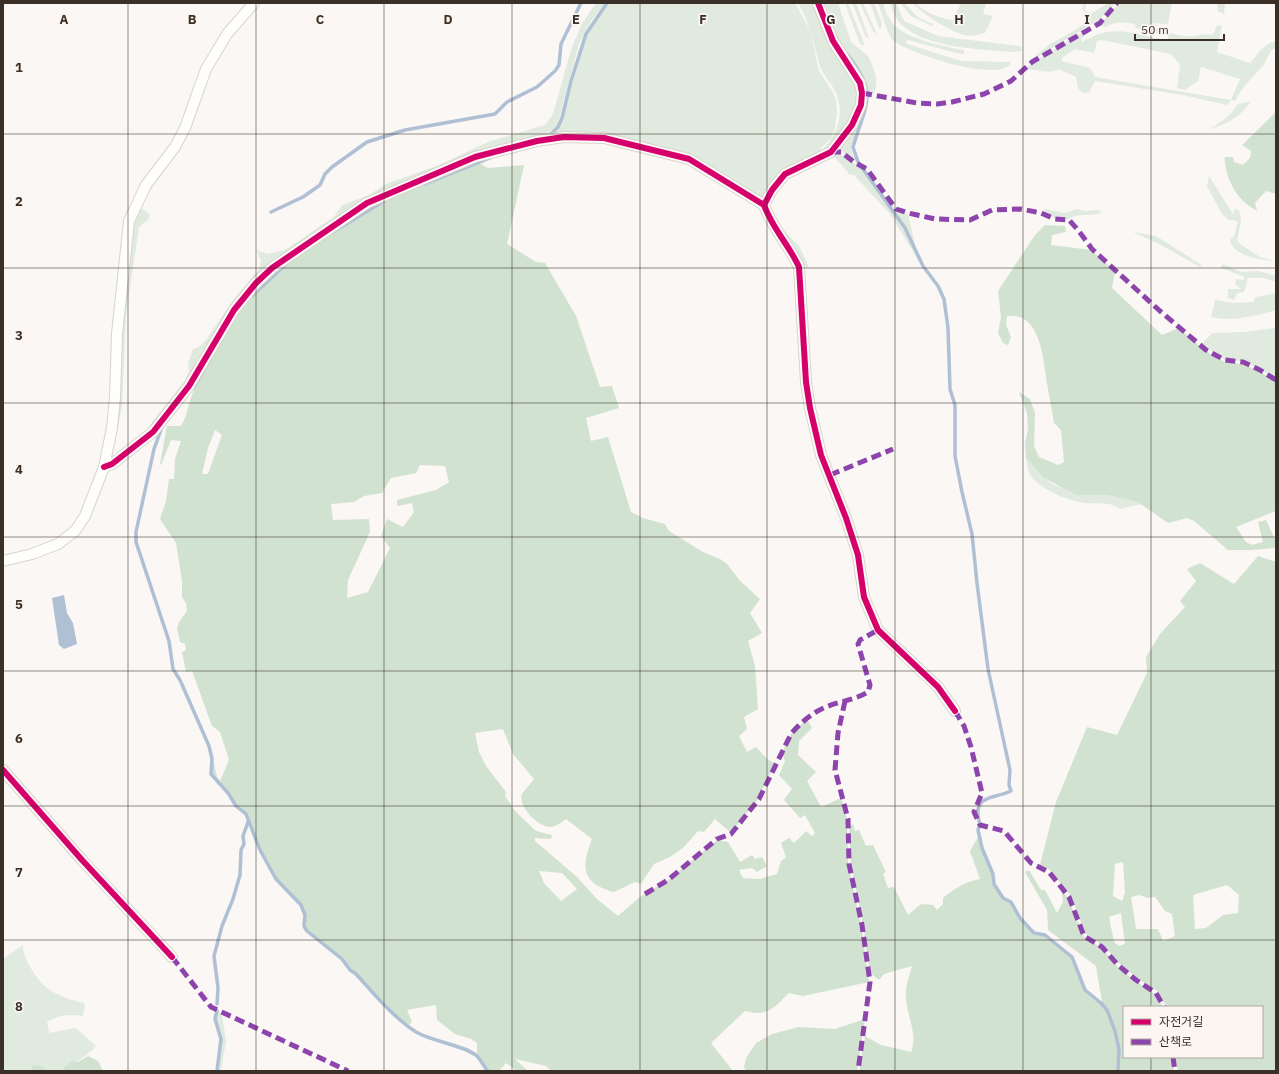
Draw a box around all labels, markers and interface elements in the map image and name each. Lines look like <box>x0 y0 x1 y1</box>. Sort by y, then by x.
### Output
text: A <box>60 11 69 28</box>
text: B <box>188 11 197 28</box>
text: C <box>316 11 325 28</box>
text: D <box>443 11 453 28</box>
text: E <box>572 11 580 28</box>
text: F <box>699 11 707 28</box>
text: G <box>826 11 836 28</box>
text: H <box>954 11 964 28</box>
text: I <box>1084 11 1090 28</box>
scale bar <box>1135 16 1224 42</box>
text: 50 m <box>1141 22 1169 37</box>
text: 1 <box>15 59 23 76</box>
text: 2 <box>15 193 23 210</box>
text: 3 <box>15 327 23 344</box>
text: 4 <box>15 461 23 478</box>
text: 5 <box>15 596 23 613</box>
text: 6 <box>15 730 23 747</box>
text: 7 <box>15 864 23 881</box>
text: 8 <box>15 998 23 1015</box>
legend <box>1123 1006 1263 1058</box>
text: 자전거길 <box>1159 1014 1203 1029</box>
text: 산책로 <box>1159 1034 1192 1049</box>

